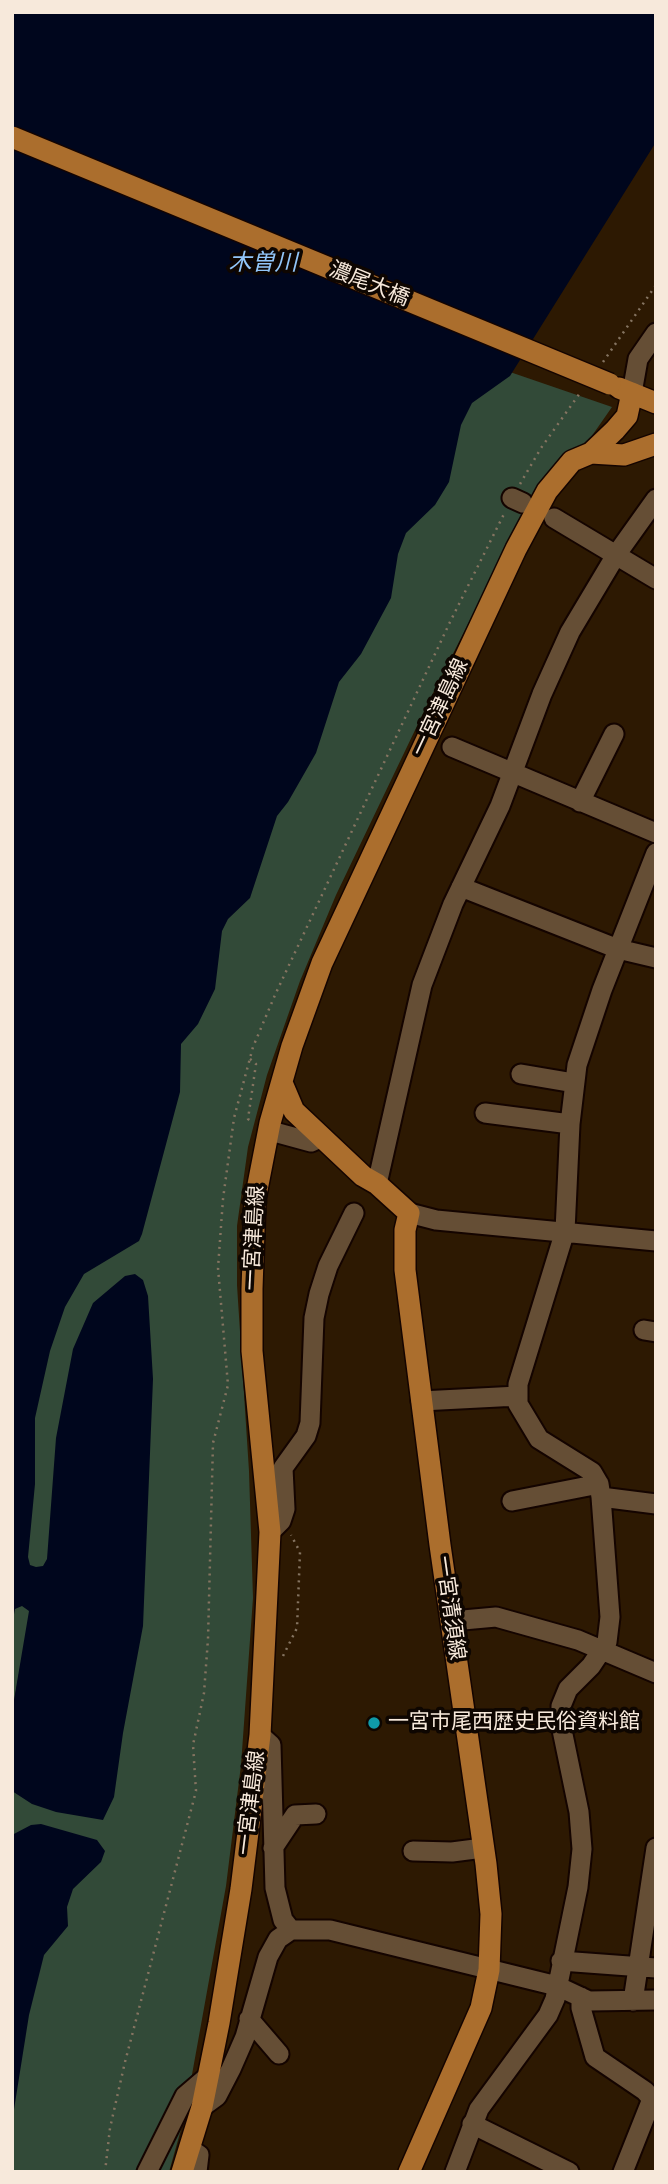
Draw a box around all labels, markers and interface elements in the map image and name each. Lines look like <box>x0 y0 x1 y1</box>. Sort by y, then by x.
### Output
water label: 木曽川 <box>229 250 297 278</box>
street label: 濃尾大橋 <box>325 258 413 312</box>
street label: 一宮津島線 <box>407 655 475 761</box>
street label: 一宮津島線 <box>240 1185 270 1291</box>
street label: 一宮清須線 <box>429 1554 469 1662</box>
place label: 一宮市尾西歴史民俗資料館 <box>388 1710 640 1736</box>
marker: 一宮市尾西歴史民俗資料館 <box>366 1715 382 1731</box>
street label: 一宮津島線 <box>233 1749 271 1857</box>

